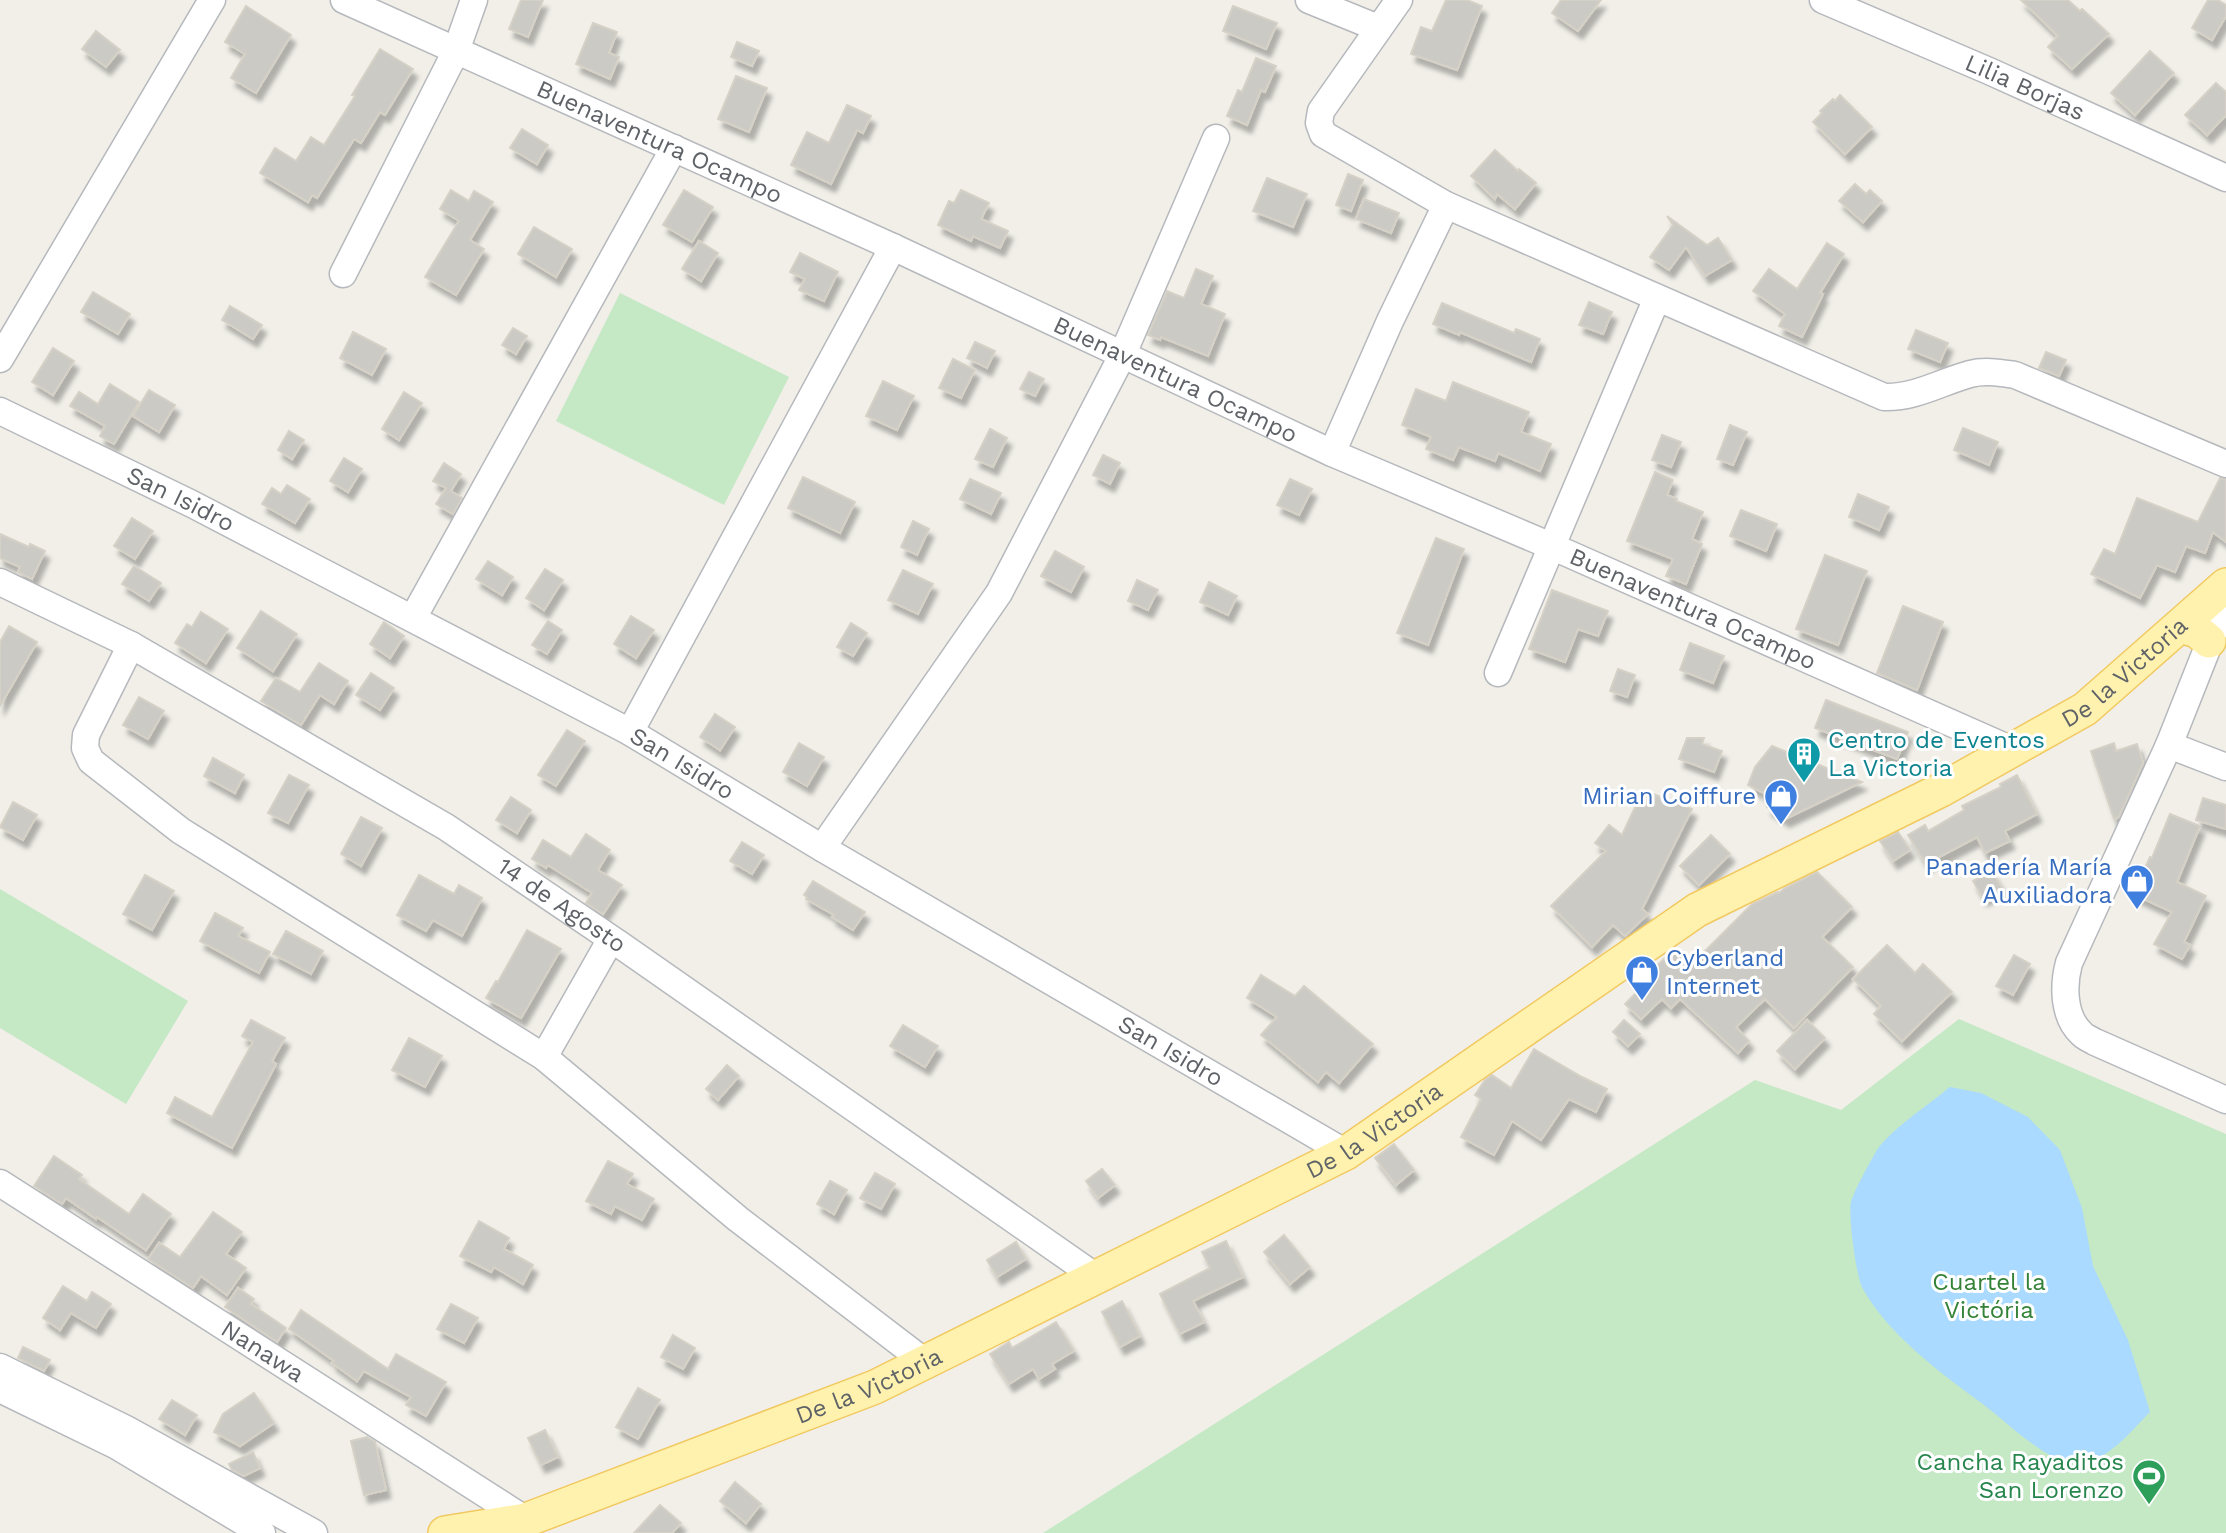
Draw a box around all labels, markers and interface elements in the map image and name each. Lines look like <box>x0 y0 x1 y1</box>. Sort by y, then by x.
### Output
street label: Lilia Borjas <box>1961 48 2089 126</box>
street label: Buenaventura Ocampo <box>532 75 787 209</box>
street label: Buenaventura Ocampo <box>1049 310 1302 449</box>
street label: San Isidro <box>122 461 239 538</box>
street label: Buenaventura Ocampo <box>1565 542 1820 675</box>
street label: De la Victoria <box>2056 611 2193 733</box>
street label: San Isidro <box>625 721 739 806</box>
place label: Centro de Eventos La Victoria <box>1828 726 2045 782</box>
building icon: Centro de Eventos La Victoria <box>1785 735 1823 784</box>
shop icon: Mirian Coiffure <box>1762 777 1800 826</box>
place label: Mirian Coiffure <box>1582 782 1756 810</box>
street label: 14 de Agosto <box>492 852 631 959</box>
place label: Panadería María Auxiliadora <box>1925 853 2112 909</box>
shop icon: Panadería María Auxiliadora <box>2118 862 2156 911</box>
place label: Cyberland Internet <box>1666 944 1784 1000</box>
shop icon: Cyberland Internet <box>1623 953 1661 1002</box>
street label: San Isidro <box>1113 1010 1228 1092</box>
street label: De la Victoria <box>1301 1077 1448 1185</box>
park label: Cuartel la Victória <box>1932 1268 2046 1324</box>
street label: Nanawa <box>216 1315 309 1388</box>
street label: De la Victoria <box>792 1342 946 1430</box>
place label: Cancha Rayaditos San Lorenzo <box>1917 1448 2124 1504</box>
sports icon: Cancha Rayaditos San Lorenzo <box>2130 1457 2168 1506</box>

